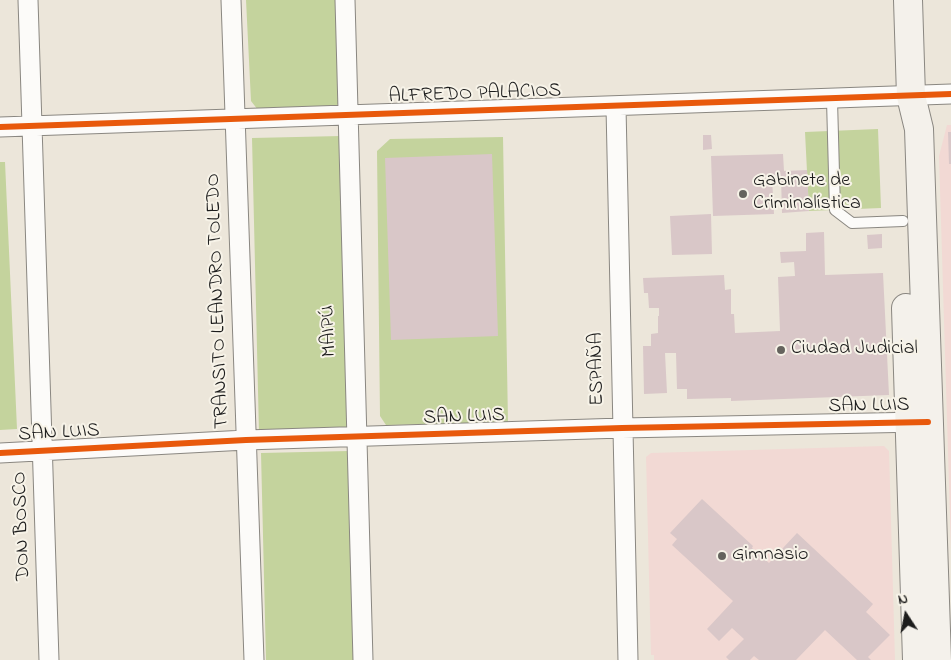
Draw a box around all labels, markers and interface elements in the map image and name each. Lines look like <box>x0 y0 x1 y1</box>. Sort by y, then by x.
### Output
street label: ALFREDO PALACIOS <box>388 80 562 110</box>
place label: Gabinete de Criminalística <box>753 170 861 217</box>
street label: TRANSITO LEANDRO TOLEDO <box>203 173 235 429</box>
marker: Gabinete de Criminalística <box>737 188 749 200</box>
street label: MAIPÚ <box>317 305 343 357</box>
street label: ESPAÑA <box>585 332 611 406</box>
place label: Ciudad Judicial <box>791 338 918 362</box>
marker: Ciudad Judicial <box>775 344 787 356</box>
street label: SAN LUIS <box>828 394 910 420</box>
street label: SAN LUIS <box>423 405 505 431</box>
street label: SAN LUIS <box>18 420 100 448</box>
street label: DON BOSCO <box>9 471 37 581</box>
place label: Gimnasio <box>732 544 808 568</box>
marker: Gimnasio <box>716 550 728 562</box>
text: N <box>896 589 910 611</box>
north arrow <box>881 590 931 640</box>

